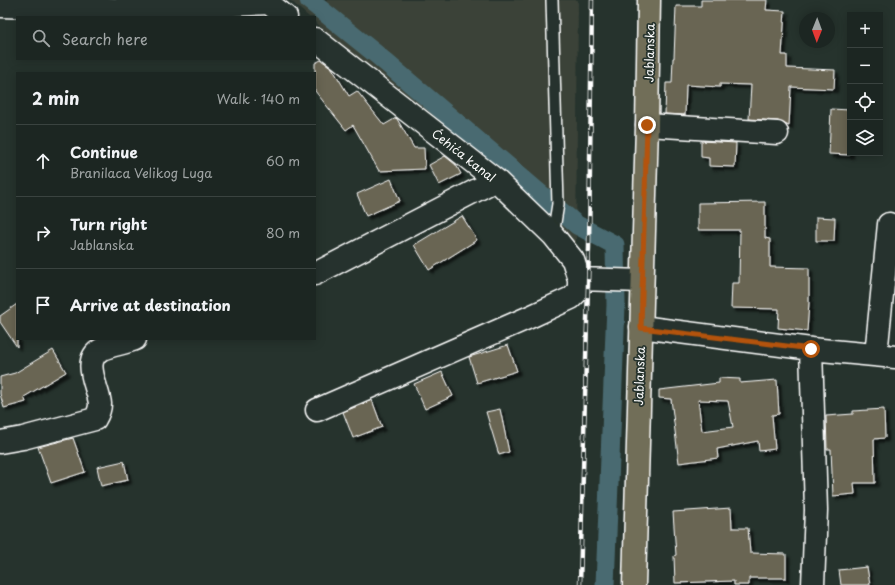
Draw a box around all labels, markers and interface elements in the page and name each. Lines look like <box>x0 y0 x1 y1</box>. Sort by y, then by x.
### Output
north arrow <box>799 12 835 48</box>
map controls <box>847 12 883 156</box>
button: + <box>847 12 883 48</box>
search box <box>16 16 316 60</box>
street label: Jablanska <box>639 23 659 83</box>
icon: search <box>30 27 52 49</box>
text: Search here <box>62 27 148 50</box>
button: − <box>847 48 883 84</box>
button: locate <box>847 84 883 120</box>
text: 2 min <box>32 85 79 111</box>
text: Walk · 140 m <box>217 89 300 108</box>
route end <box>638 116 656 134</box>
button: layers <box>847 120 883 156</box>
street label: Ćehića kanal <box>428 124 500 186</box>
text: Continue <box>70 140 138 163</box>
icon: ahead <box>32 150 54 172</box>
text: 60 m <box>266 151 300 170</box>
text: Branilaca Velikog Luga <box>70 163 212 182</box>
text: Turn right <box>70 212 147 235</box>
icon: right <box>32 222 54 244</box>
text: 80 m <box>266 223 300 242</box>
text: Jablanska <box>70 235 134 254</box>
text: Arrive at destination <box>70 293 231 316</box>
icon: arrive <box>32 294 54 316</box>
route start <box>802 340 820 358</box>
street label: Jablanska <box>629 346 649 406</box>

